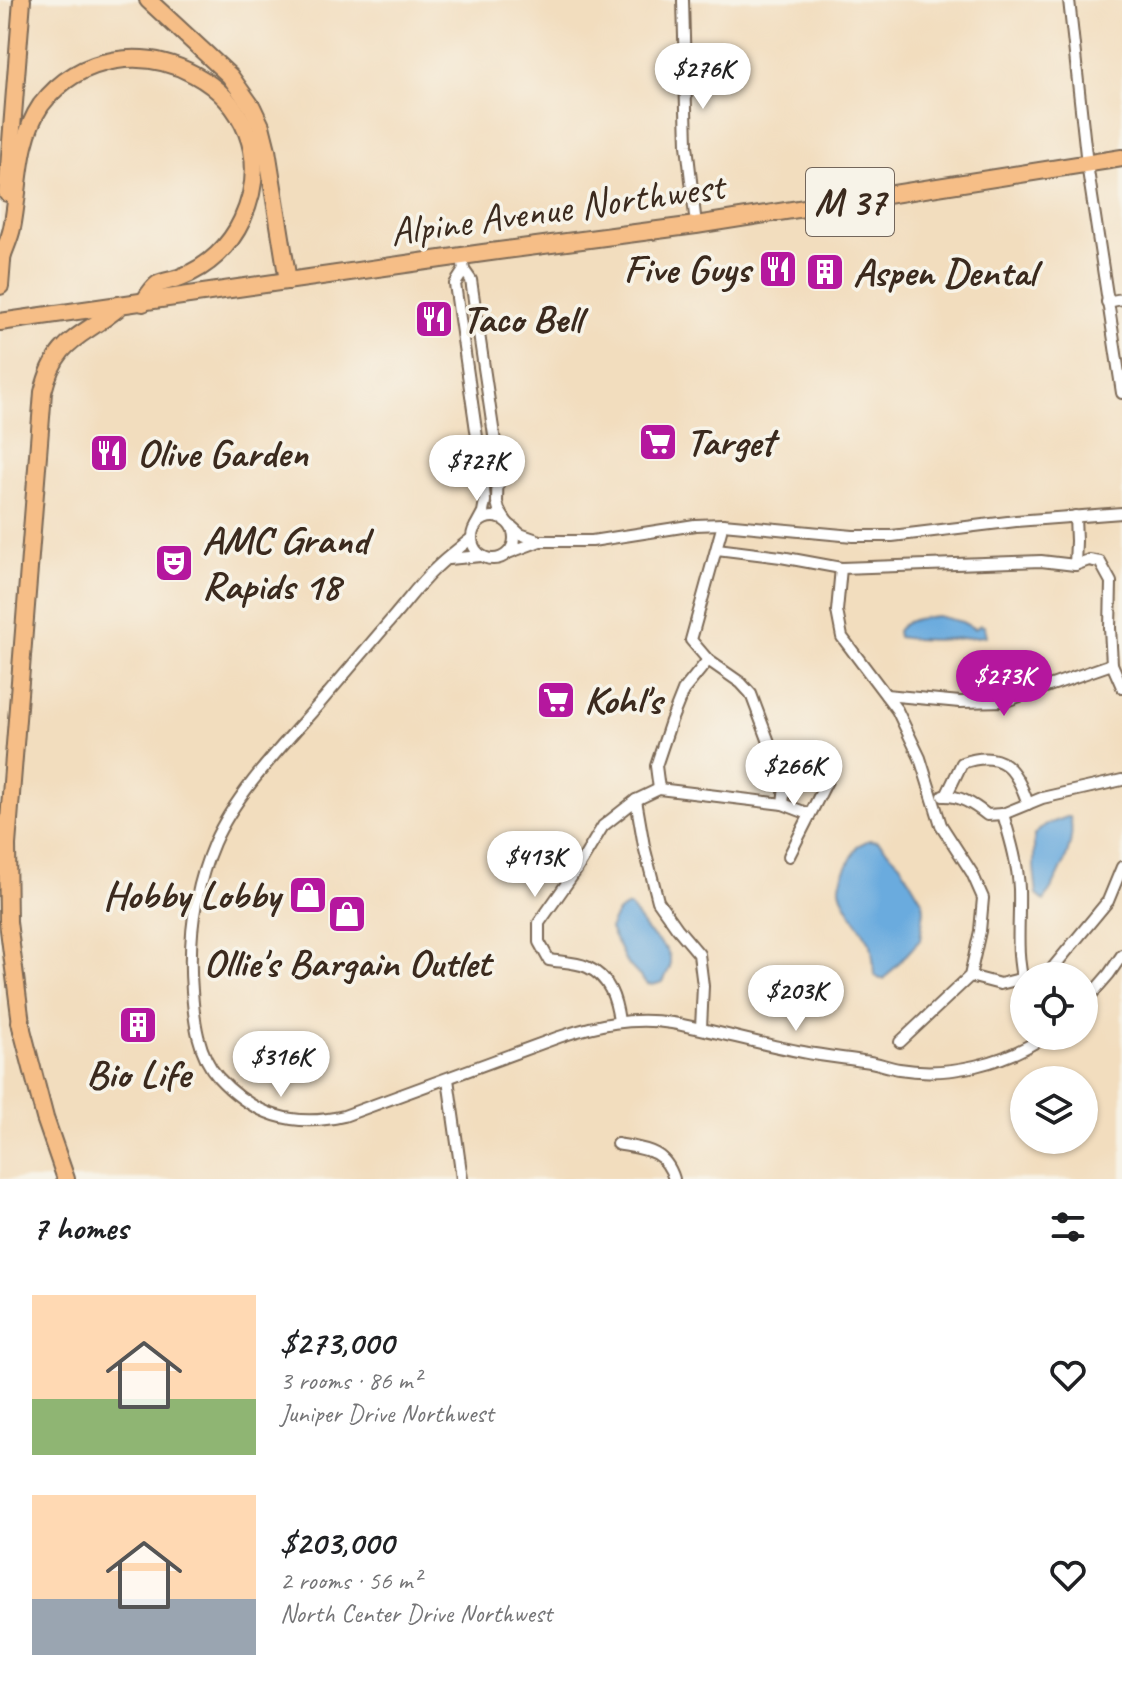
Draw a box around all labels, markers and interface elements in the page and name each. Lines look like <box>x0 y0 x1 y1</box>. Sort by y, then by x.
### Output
pin: $276K <box>647 43 759 111</box>
text: $276K <box>673 52 733 85</box>
street label: Alpine Avenue Northwest <box>387 160 731 257</box>
road number: M 37 <box>806 168 894 236</box>
place label: Five Guys <box>624 244 754 294</box>
place label: Aspen Dental <box>853 247 1043 297</box>
restaurant icon: Five Guys <box>757 248 799 290</box>
building icon: Aspen Dental <box>804 251 846 293</box>
place label: Taco Bell <box>462 294 589 344</box>
restaurant icon: Taco Bell <box>413 298 455 340</box>
place label: Target <box>686 417 780 467</box>
supermarket icon: Target <box>637 421 679 463</box>
place label: Olive Garden <box>137 428 309 478</box>
restaurant icon: Olive Garden <box>88 432 130 474</box>
pin: $727K <box>421 435 533 503</box>
text: $727K <box>447 444 507 477</box>
place label: AMC Grand Rapids 18 <box>202 515 375 611</box>
theatre icon: AMC Grand Rapids 18 <box>153 542 195 584</box>
pin: $273K <box>948 650 1060 718</box>
text: $273K <box>974 659 1034 692</box>
place label: Kohl's <box>584 675 666 725</box>
supermarket icon: Kohl's <box>535 679 577 721</box>
pin: $266K <box>738 740 850 808</box>
text: $266K <box>763 749 825 782</box>
pin: $413K <box>479 831 591 899</box>
text: $413K <box>505 840 565 873</box>
place label: Hobby Lobby <box>103 870 284 920</box>
shop icon: Hobby Lobby <box>287 874 329 916</box>
shop icon: Ollie's Bargain Outlet <box>326 893 368 935</box>
place label: Ollie's Bargain Outlet <box>204 938 494 988</box>
map controls <box>1010 962 1098 1154</box>
button: locate <box>1010 962 1098 1050</box>
pin: $203K <box>740 965 852 1033</box>
text: $203K <box>766 974 826 1007</box>
building icon: Bio Life <box>117 1004 159 1046</box>
pin: $316K <box>225 1031 337 1099</box>
text: $316K <box>251 1040 311 1073</box>
place label: Bio Life <box>86 1049 193 1099</box>
button: layers <box>1010 1066 1098 1154</box>
icon: filters <box>1046 1205 1090 1249</box>
text: 7 homes <box>32 1206 128 1249</box>
text: $273,000 <box>280 1321 394 1364</box>
icon: home <box>96 1327 192 1423</box>
icon: heart <box>1046 1353 1090 1397</box>
text: 3 rooms · 86 m² <box>280 1364 421 1397</box>
text: Juniper Drive Northwest <box>280 1397 494 1430</box>
text: $203,000 <box>280 1521 394 1564</box>
icon: home <box>96 1527 192 1623</box>
icon: heart <box>1046 1553 1090 1597</box>
text: 2 rooms · 56 m² <box>280 1564 421 1597</box>
text: North Center Drive Northwest <box>280 1597 552 1630</box>

